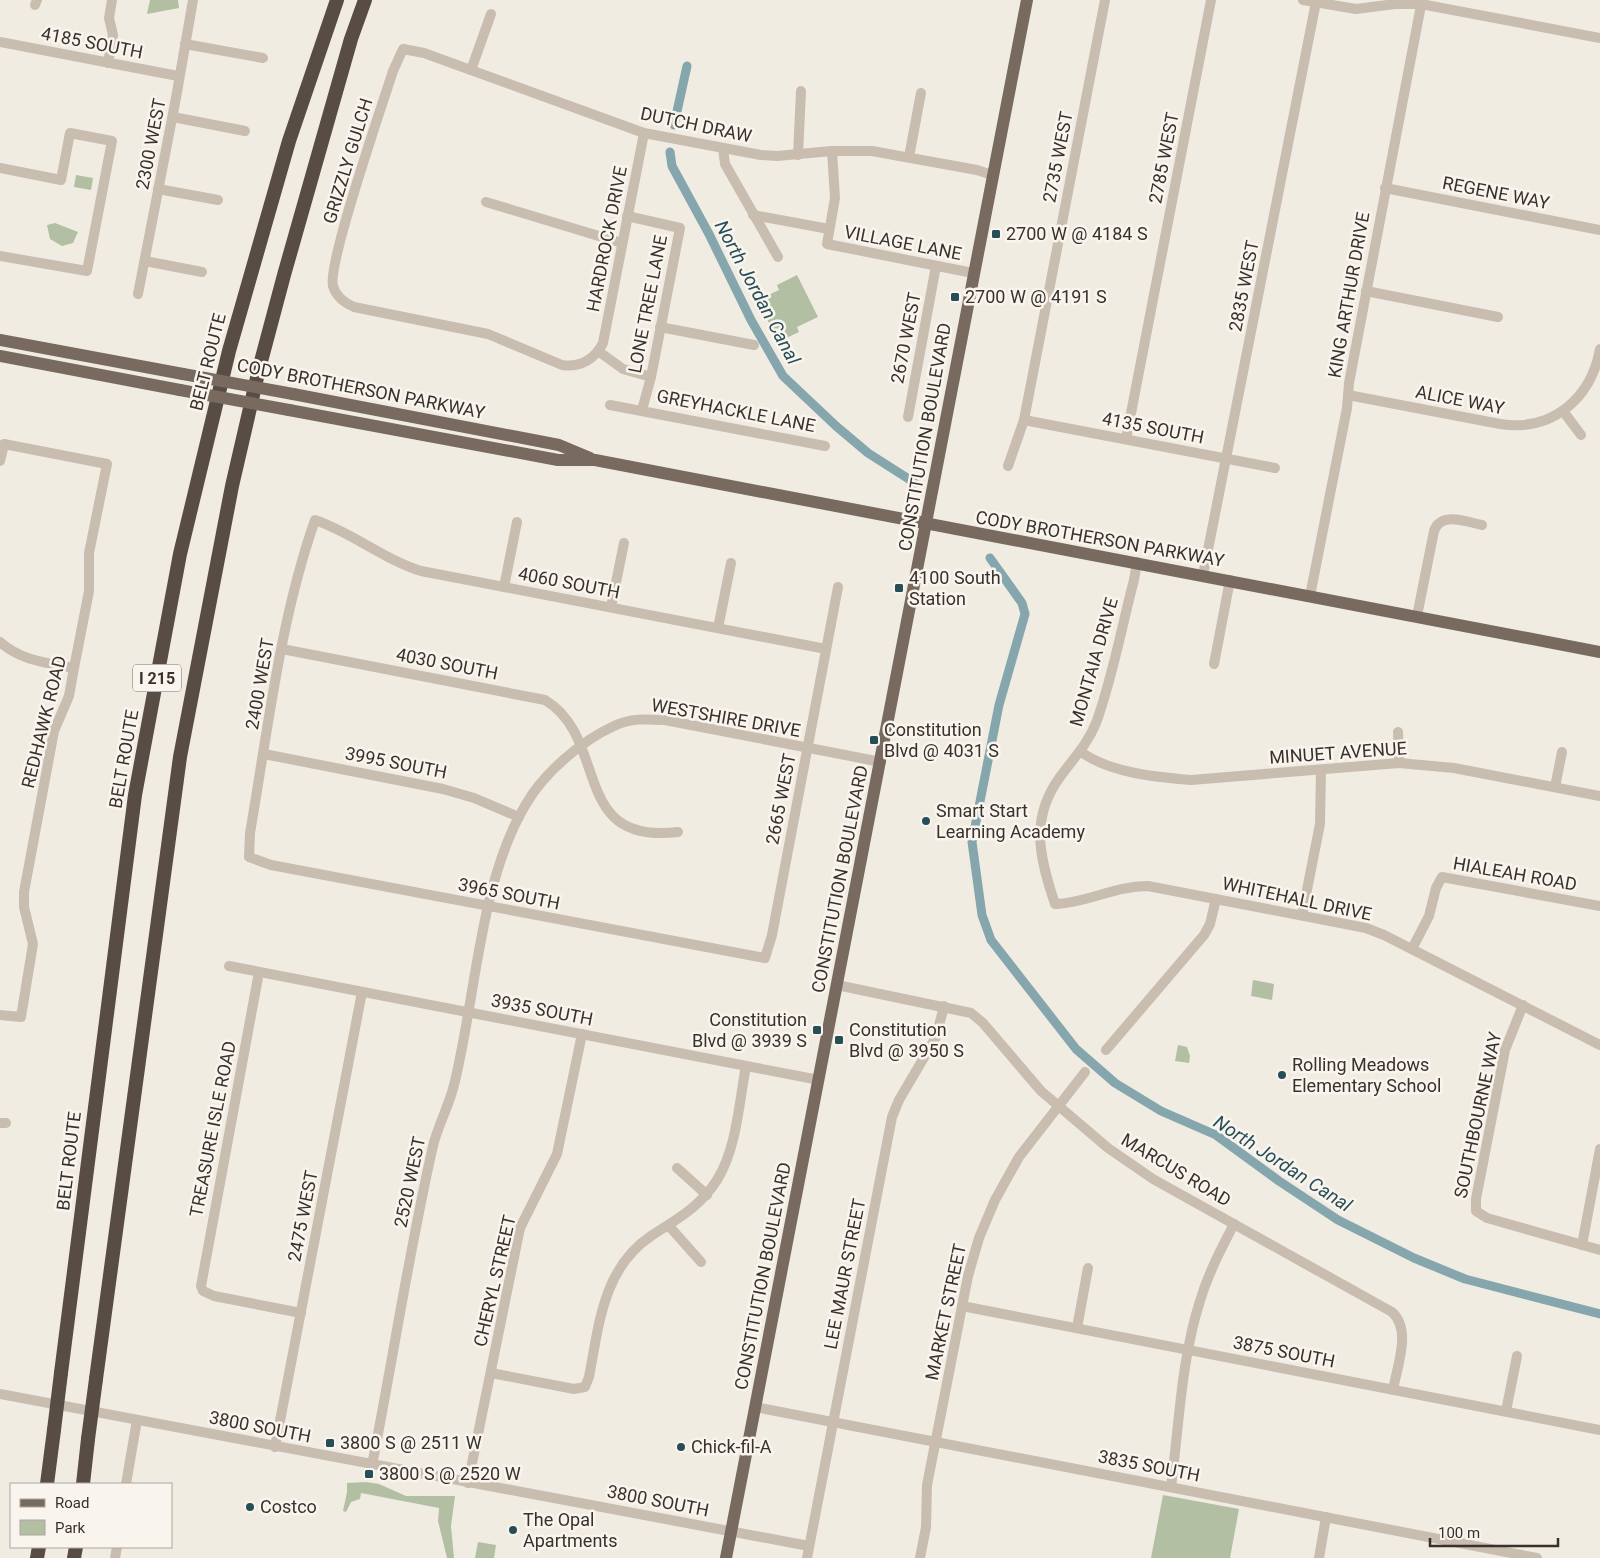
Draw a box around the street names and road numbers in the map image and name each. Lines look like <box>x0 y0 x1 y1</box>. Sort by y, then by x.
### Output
street label: 4185 SOUTH <box>39 22 145 63</box>
street label: GRIZZLY GULCH <box>318 95 377 226</box>
street label: 2300 WEST <box>131 96 170 191</box>
street label: DUTCH DRAW <box>639 102 754 147</box>
street label: 2735 WEST <box>1038 109 1077 204</box>
street label: 2785 WEST <box>1144 110 1183 205</box>
street label: HARDROCK DRIVE <box>582 164 631 314</box>
street label: REGENE WAY <box>1441 172 1552 213</box>
street label: KING ARTHUR DRIVE <box>1324 210 1373 380</box>
street label: VILLAGE LANE <box>843 221 964 264</box>
street label: LONE TREE LANE <box>624 233 671 375</box>
street label: 2835 WEST <box>1224 238 1263 333</box>
street label: 2670 WEST <box>886 290 925 385</box>
street label: BELT ROUTE <box>185 311 230 413</box>
street label: CONSTITUTION BOULEVARD <box>894 321 955 553</box>
street label: CODY BROTHERSON PARKWAY <box>235 354 487 423</box>
street label: ALICE WAY <box>1414 381 1506 418</box>
street label: GREYHACKLE LANE <box>655 385 817 436</box>
street label: 4135 SOUTH <box>1100 407 1206 448</box>
street label: CODY BROTHERSON PARKWAY <box>974 506 1226 571</box>
street label: 4060 SOUTH <box>516 562 622 603</box>
street label: MONTAIA DRIVE <box>1065 595 1122 729</box>
street label: 2400 WEST <box>241 636 278 731</box>
street label: 4030 SOUTH <box>394 643 500 684</box>
street label: REDHAWK ROAD <box>17 653 70 790</box>
road number: I 215 <box>133 664 181 691</box>
street label: WESTSHIRE DRIVE <box>650 694 802 741</box>
street label: BELT ROUTE <box>105 708 143 810</box>
street label: MINUET AVENUE <box>1269 737 1407 768</box>
street label: 3995 SOUTH <box>343 742 449 783</box>
street label: 2665 WEST <box>761 751 800 846</box>
street label: CONSTITUTION BOULEVARD <box>807 763 872 994</box>
street label: HIALEAH ROAD <box>1451 852 1579 895</box>
street label: WHITEHALL DRIVE <box>1220 872 1374 925</box>
street label: 3965 SOUTH <box>456 873 562 914</box>
street label: 3935 SOUTH <box>489 989 595 1030</box>
street label: SOUTHBOURNE WAY <box>1450 1030 1505 1200</box>
street label: TREASURE ISLE ROAD <box>185 1039 240 1219</box>
street label: BELT ROUTE <box>52 1110 85 1212</box>
street label: MARCUS ROAD <box>1118 1129 1235 1211</box>
street label: 2520 WEST <box>390 1134 429 1229</box>
street label: CONSTITUTION BOULEVARD <box>730 1160 795 1391</box>
street label: 2475 WEST <box>283 1168 322 1263</box>
street label: LEE MAUR STREET <box>820 1196 869 1351</box>
street label: CHERYL STREET <box>469 1213 520 1349</box>
street label: MARKET STREET <box>921 1241 970 1382</box>
street label: 3875 SOUTH <box>1231 1331 1337 1372</box>
street label: 3800 SOUTH <box>207 1406 313 1447</box>
street label: 3835 SOUTH <box>1096 1445 1202 1486</box>
street label: 3800 SOUTH <box>605 1480 711 1521</box>

